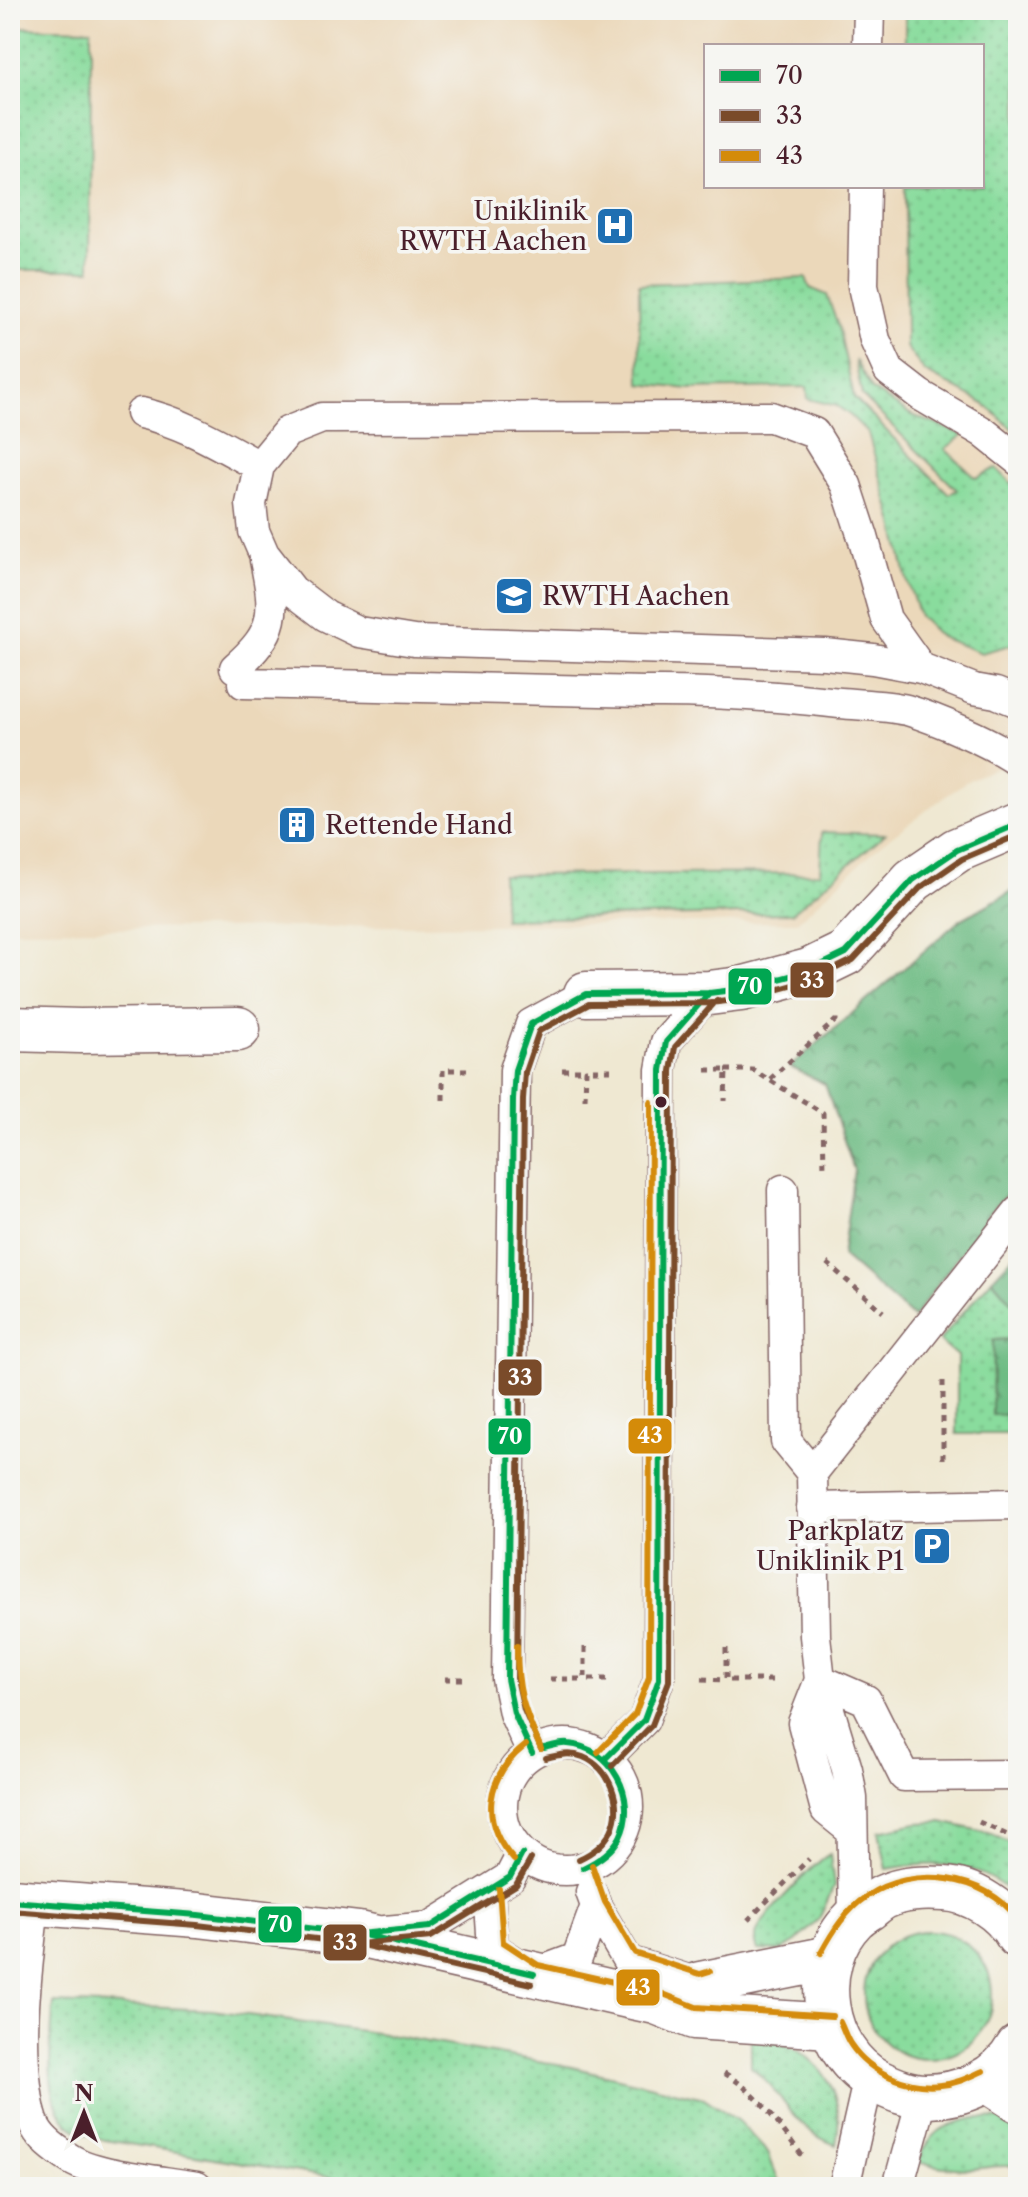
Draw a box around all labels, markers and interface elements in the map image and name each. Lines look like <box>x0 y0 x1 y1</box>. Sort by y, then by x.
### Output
legend <box>704 44 984 188</box>
text: 70 <box>776 61 803 90</box>
text: 33 <box>776 101 802 130</box>
text: 43 <box>776 141 803 170</box>
place label: Uniklinik RWTH Aachen <box>399 195 588 257</box>
hospital icon: Uniklinik RWTH Aachen <box>594 205 636 247</box>
school or university icon: RWTH Aachen <box>493 575 535 617</box>
place label: RWTH Aachen <box>542 580 730 612</box>
building icon: Rettende Hand <box>276 804 318 846</box>
place label: Rettende Hand <box>325 809 513 841</box>
line badge: 33 <box>789 961 835 999</box>
line badge: 70 <box>727 967 773 1006</box>
text: 33 <box>800 967 824 994</box>
text: 70 <box>737 973 763 1000</box>
unlabelled marker <box>653 1094 669 1110</box>
line badge: 33 <box>497 1358 543 1397</box>
text: 33 <box>508 1364 532 1391</box>
line badge: 70 <box>487 1417 532 1456</box>
line badge: 43 <box>627 1417 673 1455</box>
text: 43 <box>637 1422 663 1449</box>
text: 70 <box>497 1423 523 1450</box>
place label: Parkplatz Uniklinik P1 <box>756 1515 904 1577</box>
parking icon: Parkplatz Uniklinik P1 <box>911 1525 953 1567</box>
line badge: 70 <box>257 1905 303 1944</box>
text: 70 <box>267 1911 293 1938</box>
line badge: 33 <box>322 1923 368 1962</box>
text: 33 <box>333 1929 357 1956</box>
line badge: 43 <box>615 1968 661 2007</box>
text: 43 <box>625 1974 651 2001</box>
north arrow <box>44 2073 124 2153</box>
text: N <box>74 2080 94 2107</box>

